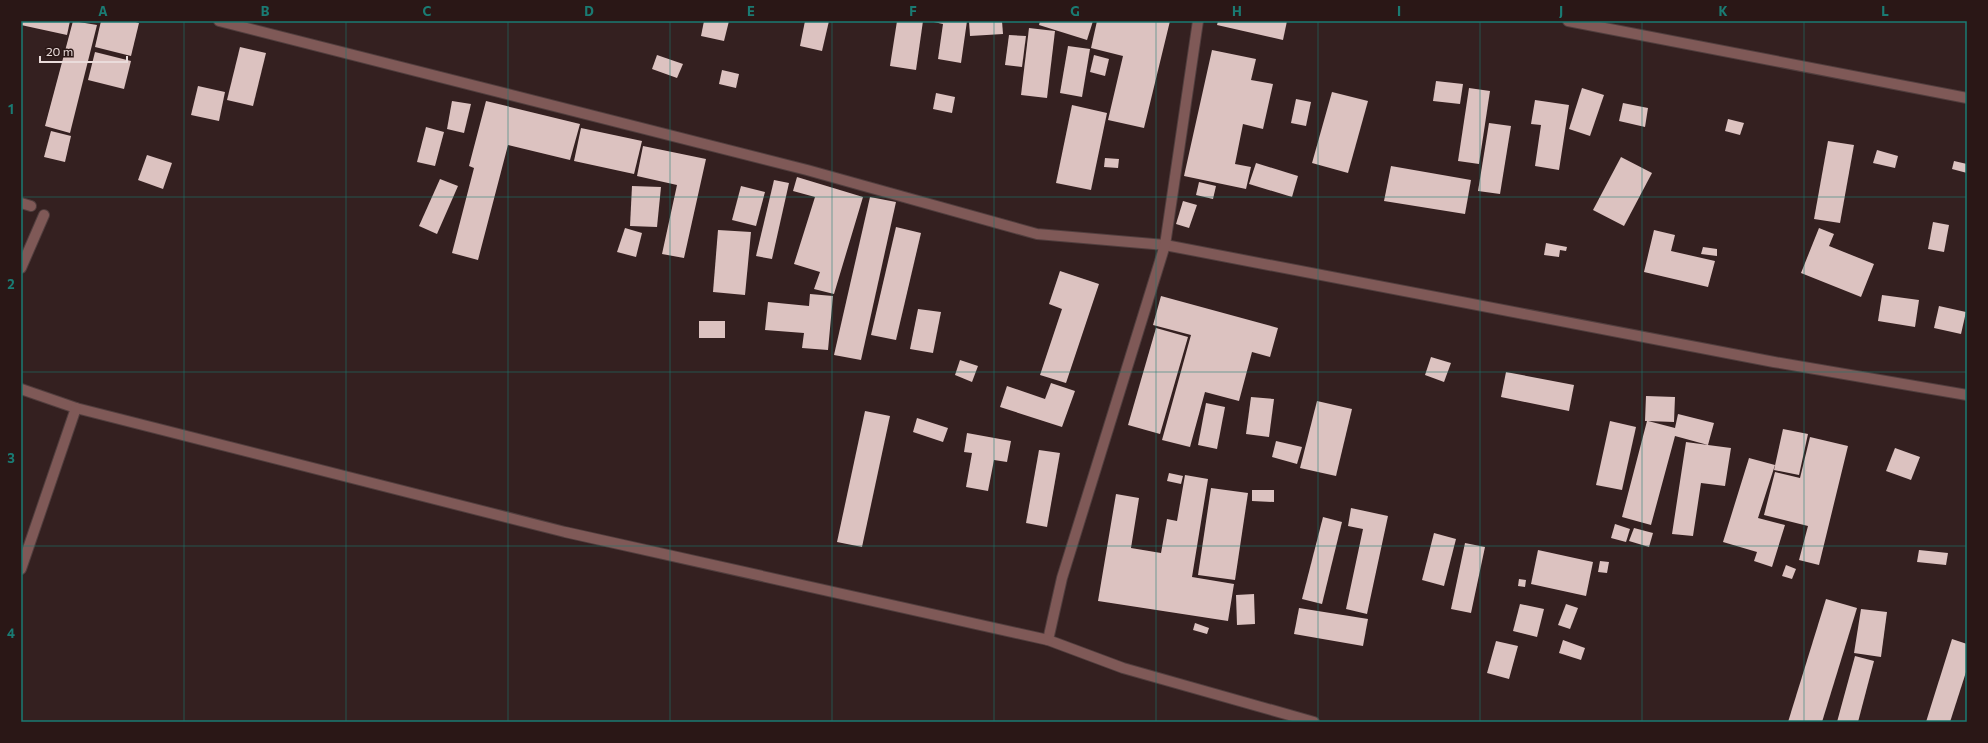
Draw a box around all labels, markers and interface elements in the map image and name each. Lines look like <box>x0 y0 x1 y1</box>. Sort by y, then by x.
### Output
text: A <box>98 3 108 19</box>
text: B <box>261 3 270 19</box>
text: C <box>423 3 432 19</box>
text: D <box>584 3 594 19</box>
text: E <box>747 3 755 19</box>
text: F <box>909 3 917 19</box>
text: G <box>1070 3 1080 19</box>
text: H <box>1232 3 1242 19</box>
text: I <box>1397 3 1401 19</box>
text: J <box>1559 3 1563 19</box>
text: K <box>1718 3 1728 19</box>
text: L <box>1881 3 1889 19</box>
scale bar <box>40 38 127 64</box>
text: 20 m <box>46 44 73 58</box>
text: 1 <box>8 101 14 117</box>
text: 2 <box>7 276 15 292</box>
text: 3 <box>7 450 15 466</box>
text: 4 <box>7 625 15 641</box>

